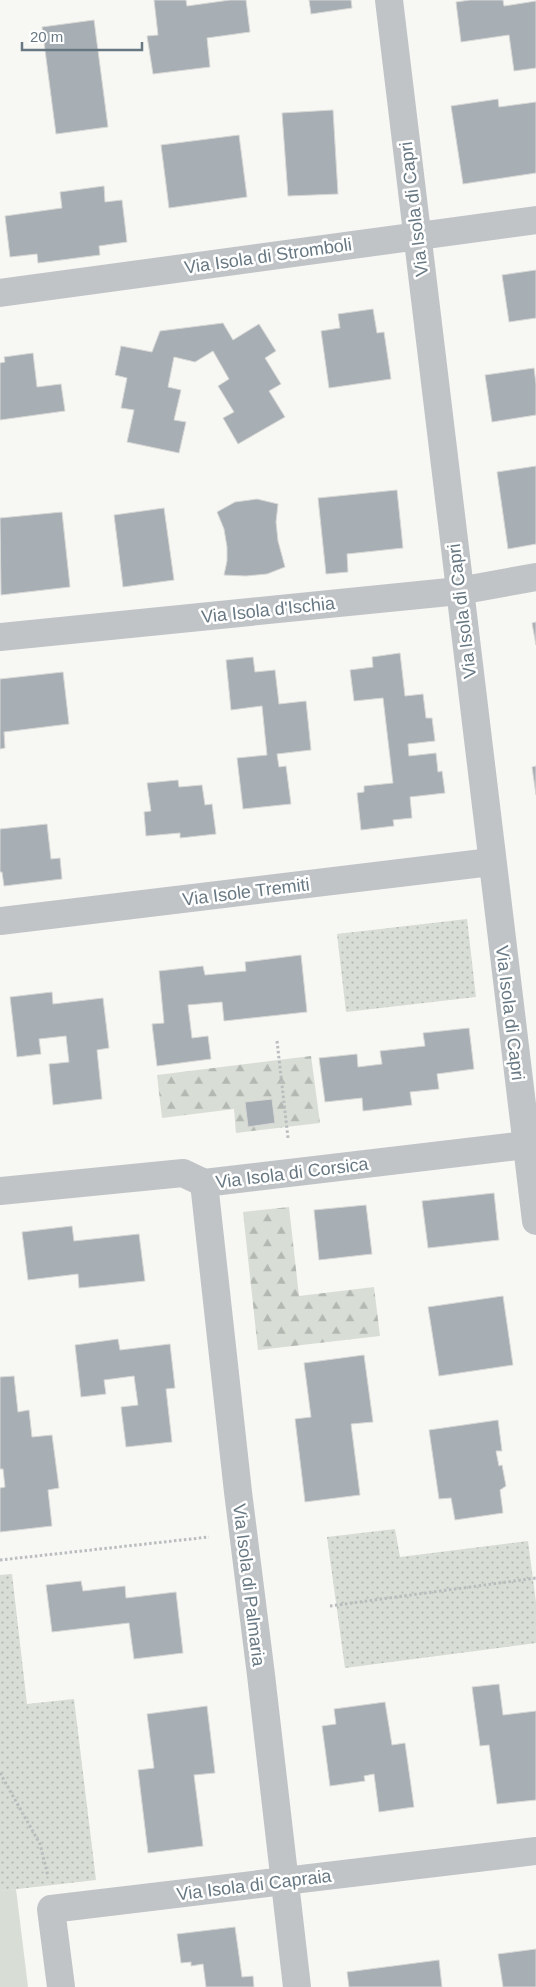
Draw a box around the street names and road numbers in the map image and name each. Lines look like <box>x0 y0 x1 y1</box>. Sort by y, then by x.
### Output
street label: Via Isola di Capri <box>396 140 432 278</box>
street label: Via Isola di Stromboli <box>183 234 353 278</box>
street label: Via Isola di Capri <box>444 542 480 680</box>
street label: Via Isola d'Ischia <box>200 593 337 627</box>
street label: Via Isole Tremiti <box>181 874 311 910</box>
street label: Via Isola di Capri <box>492 944 528 1082</box>
street label: Via Isola di Corsica <box>214 1154 370 1192</box>
street label: Via Isola di Palmaria <box>229 1503 269 1668</box>
street label: Via Isola di Capraia <box>175 1865 333 1904</box>

